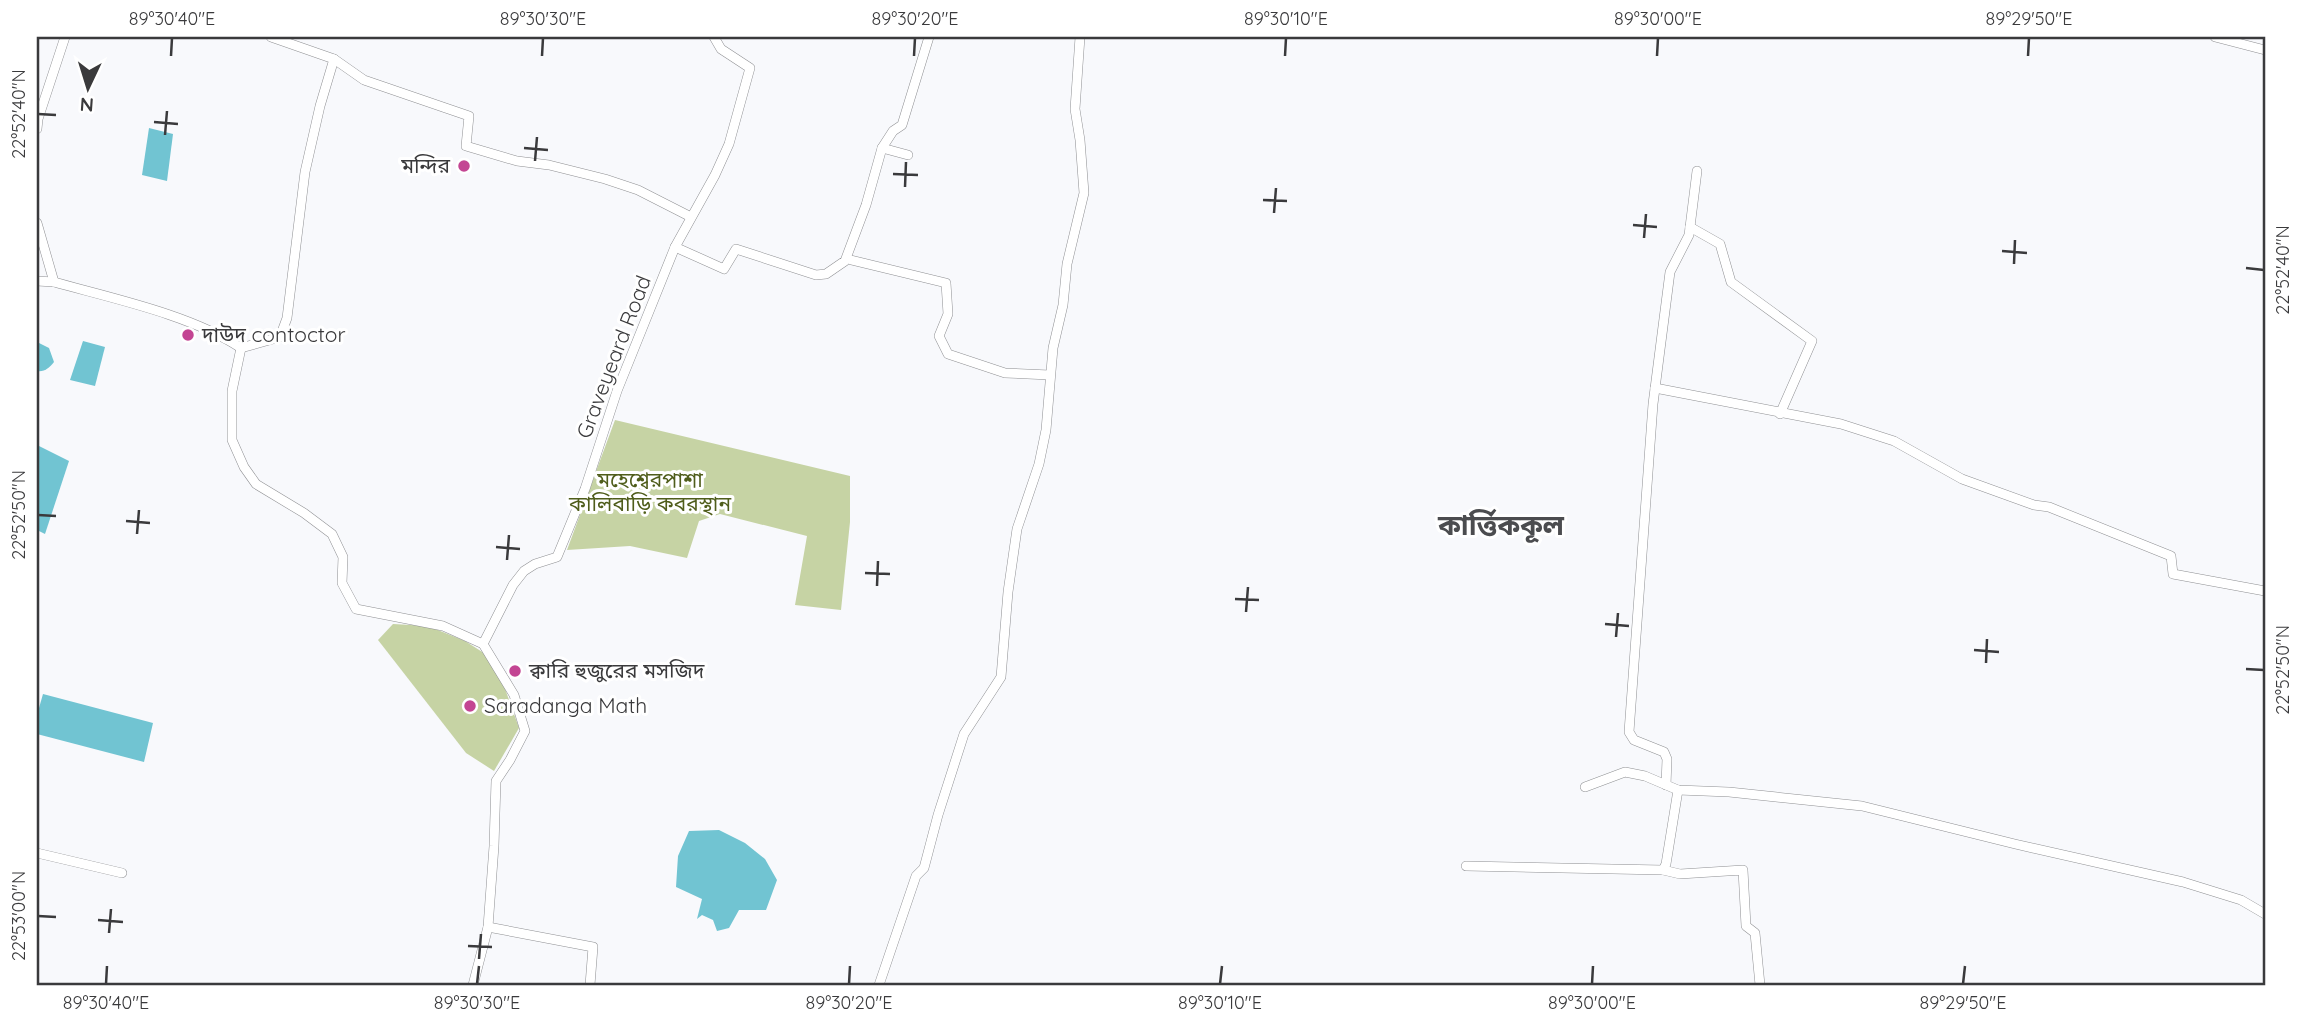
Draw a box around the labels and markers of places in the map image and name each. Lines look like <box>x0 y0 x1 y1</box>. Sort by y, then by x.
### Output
place label: মন্দির <box>400 152 450 178</box>
marker: মন্দির <box>456 158 472 174</box>
place label: দাউদ contoctor <box>201 321 346 347</box>
marker: দাউদ contoctor <box>180 327 196 343</box>
place label: ক্বারি হুজুরের মসজিদ <box>528 657 705 683</box>
marker: ক্বারি হুজুরের মসজিদ <box>507 663 523 679</box>
place label: Saradanga Math <box>484 692 647 718</box>
marker: Saradanga Math <box>462 698 478 714</box>

